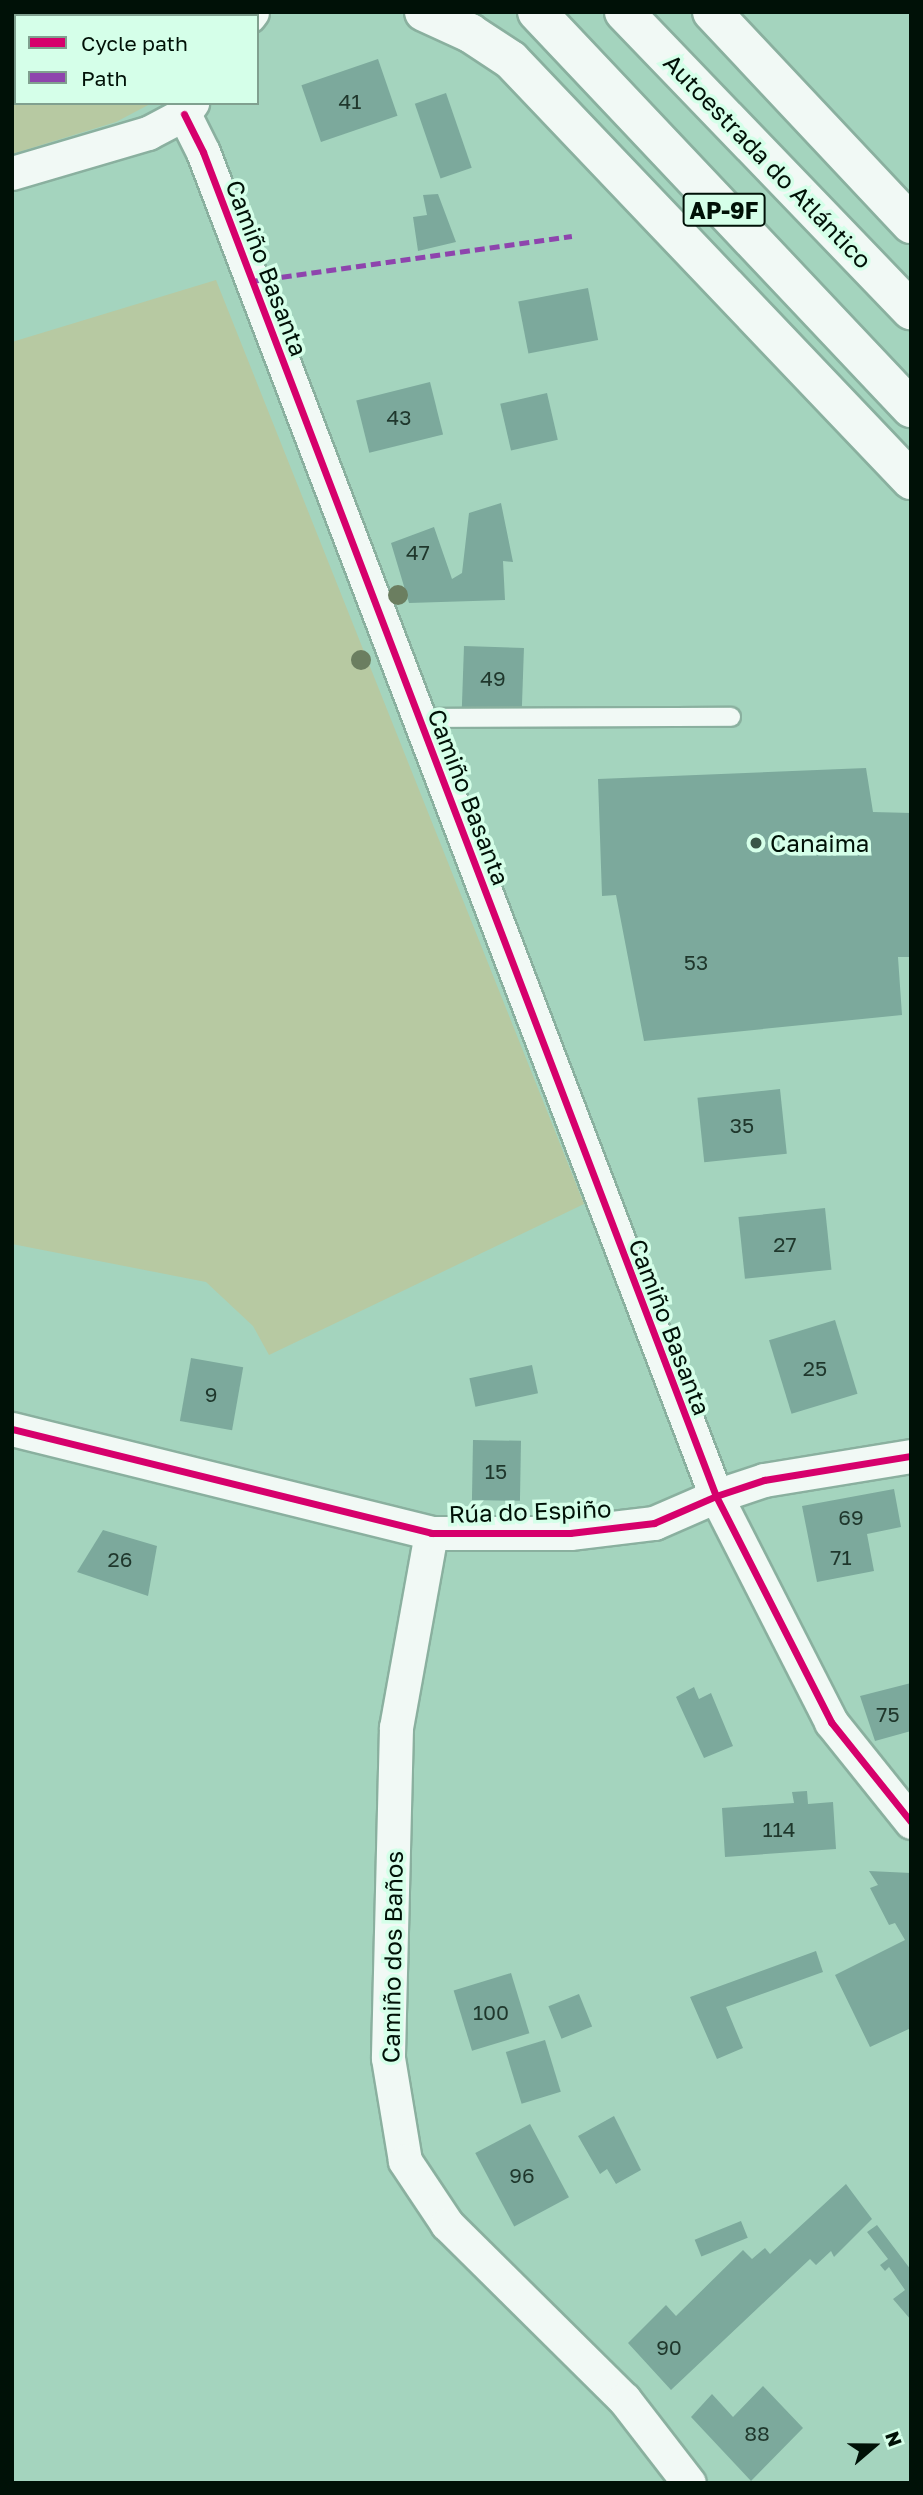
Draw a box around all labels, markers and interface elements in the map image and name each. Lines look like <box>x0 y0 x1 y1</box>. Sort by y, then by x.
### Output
legend <box>14 14 259 105</box>
text: Cycle path <box>81 30 188 56</box>
street label: Autoestrada do Atlántico <box>658 48 878 274</box>
text: Path <box>81 65 128 91</box>
house number: 41 <box>339 88 361 114</box>
street label: Camiño Basanta <box>220 176 314 360</box>
road number: AP-9F <box>682 190 766 230</box>
house number: 43 <box>386 404 412 430</box>
house number: 47 <box>406 539 430 565</box>
house number: 49 <box>480 665 506 691</box>
street label: Camiño Basanta <box>422 705 516 889</box>
place label: Canaima <box>770 829 869 857</box>
marker: Canaima <box>748 835 764 851</box>
house number: 53 <box>684 949 708 975</box>
house number: 35 <box>730 1112 754 1138</box>
house number: 27 <box>773 1231 797 1257</box>
street label: Camiño Basanta <box>623 1235 717 1419</box>
house number: 25 <box>803 1355 827 1381</box>
house number: 9 <box>205 1381 217 1407</box>
house number: 15 <box>485 1458 507 1484</box>
street label: Rúa do Espiño <box>448 1494 612 1528</box>
house number: 69 <box>838 1504 864 1530</box>
house number: 71 <box>830 1544 852 1570</box>
house number: 26 <box>108 1546 132 1572</box>
house number: 75 <box>876 1701 900 1727</box>
house number: 114 <box>762 1816 796 1842</box>
street label: Camiño dos Baños <box>376 1851 408 2063</box>
house number: 100 <box>473 1999 509 2025</box>
house number: 96 <box>509 2162 535 2188</box>
house number: 90 <box>656 2334 682 2360</box>
north arrow <box>839 2411 909 2481</box>
house number: 88 <box>744 2420 770 2446</box>
text: N <box>881 2428 907 2449</box>

